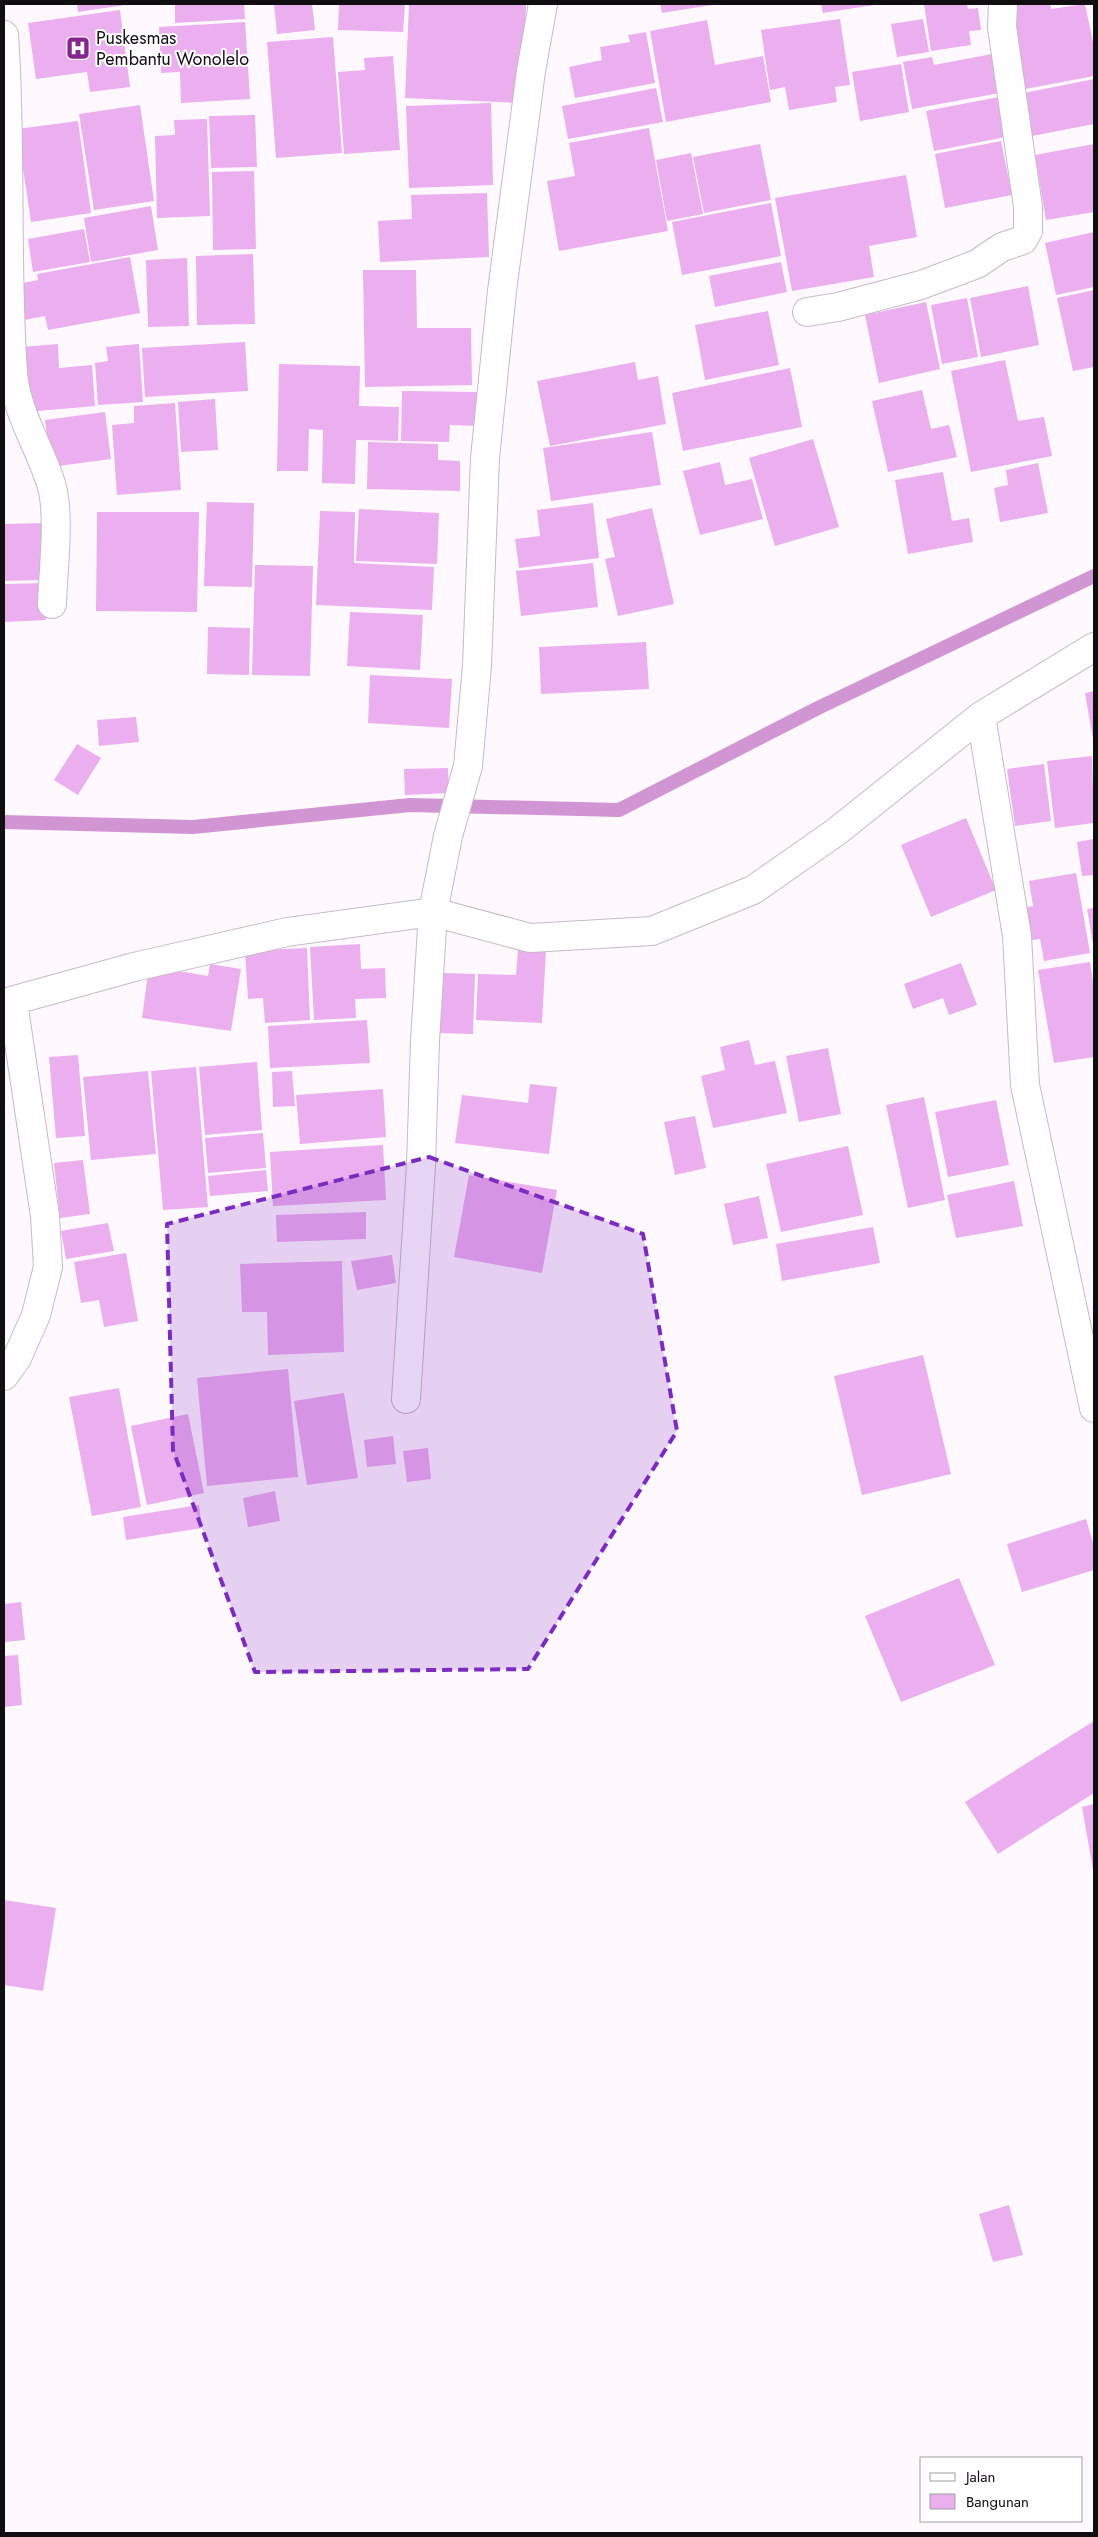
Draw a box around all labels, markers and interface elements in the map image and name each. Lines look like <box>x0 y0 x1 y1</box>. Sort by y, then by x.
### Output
place label: Puskesmas Pembantu Wonolelo <box>96 25 249 72</box>
hospital icon: Puskesmas Pembantu Wonolelo <box>65 35 91 61</box>
legend <box>920 2457 1083 2522</box>
text: Jalan <box>964 2466 995 2488</box>
text: Bangunan <box>966 2491 1029 2513</box>

